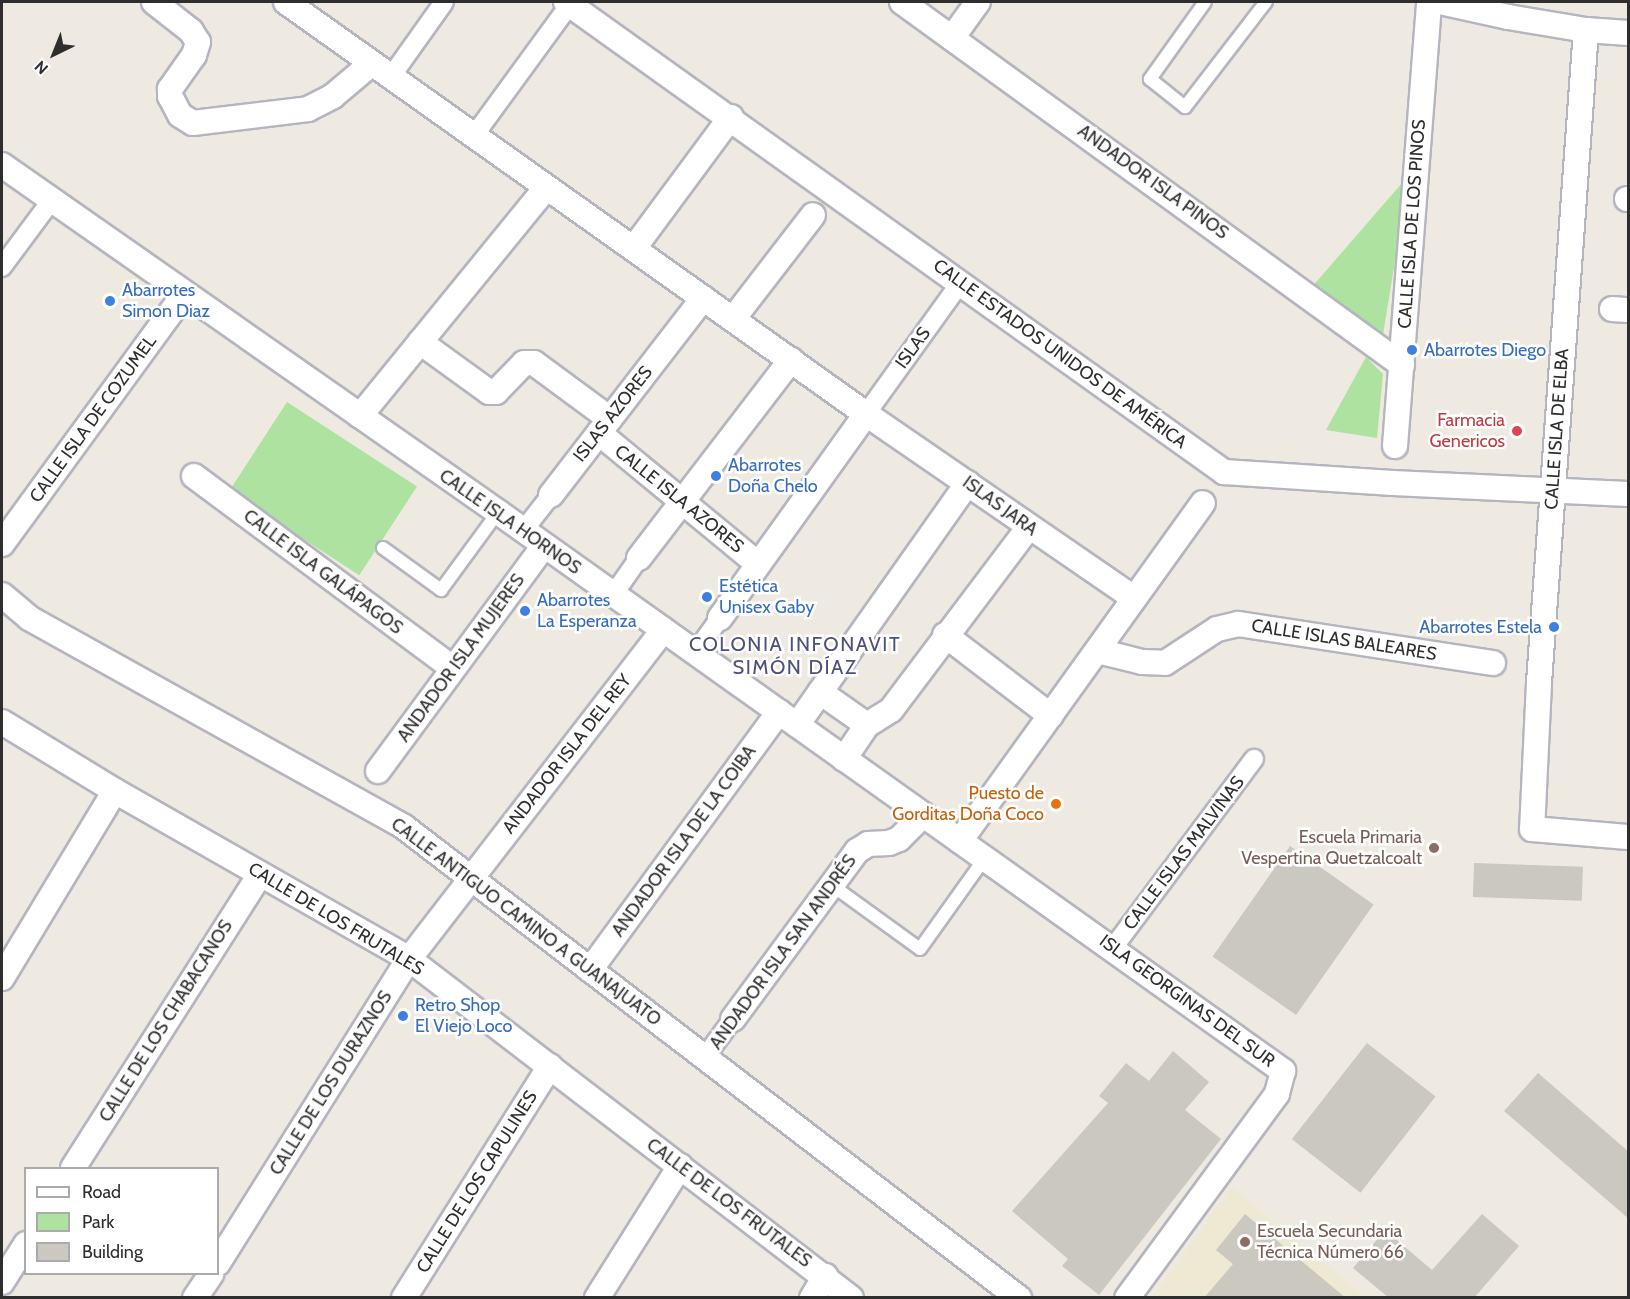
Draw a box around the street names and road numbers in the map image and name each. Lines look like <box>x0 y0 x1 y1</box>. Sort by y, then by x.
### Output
street label: CALLE ISLA DE LOS PINOS <box>1394 119 1430 329</box>
street label: ANDADOR ISLA PINOS <box>1074 120 1232 244</box>
street label: CALLE ESTADOS UNIDOS DE AMÉRICA <box>929 255 1191 453</box>
street label: ISLAS <box>891 323 935 373</box>
street label: CALLE ISLA DE COZUMEL <box>25 331 161 507</box>
street label: CALLE ISLA DE ELBA <box>1541 348 1573 510</box>
street label: ISLAS AZORES <box>569 362 657 466</box>
street label: CALLE ISLA AZORES <box>610 440 748 558</box>
street label: CALLE ISLA HORNOS <box>435 465 585 579</box>
street label: ISLAS JARA <box>958 472 1042 540</box>
street label: CALLE ISLA GALÁPAGOS <box>239 505 407 639</box>
street label: ANDADOR ISLA MUJERES <box>393 570 529 746</box>
street label: CALLE ISLAS BALEARES <box>1250 615 1438 665</box>
street label: ANDADOR ISLA DEL REY <box>498 670 636 838</box>
street label: ANDADOR ISLA DE LA COIBA <box>607 741 761 941</box>
street label: CALLE ISLAS MALVINAS <box>1119 772 1249 934</box>
street label: CALLE ANTIGUO CAMINO A GUANAJUATO <box>387 813 665 1031</box>
street label: ANDADOR ISLA SAN ANDRÉS <box>705 850 861 1054</box>
street label: CALLE DE LOS FRUTALES <box>244 858 428 980</box>
street label: CALLE DE LOS CHABACANOS <box>95 916 237 1126</box>
street label: ISLA GEORGINAS DEL SUR <box>1095 930 1279 1072</box>
street label: CALLE DE LOS DURAZNOS <box>265 987 397 1179</box>
street label: CALLE DE LOS CAPULINES <box>412 1087 542 1277</box>
street label: CALLE DE LOS FRUTALES <box>642 1134 816 1272</box>

